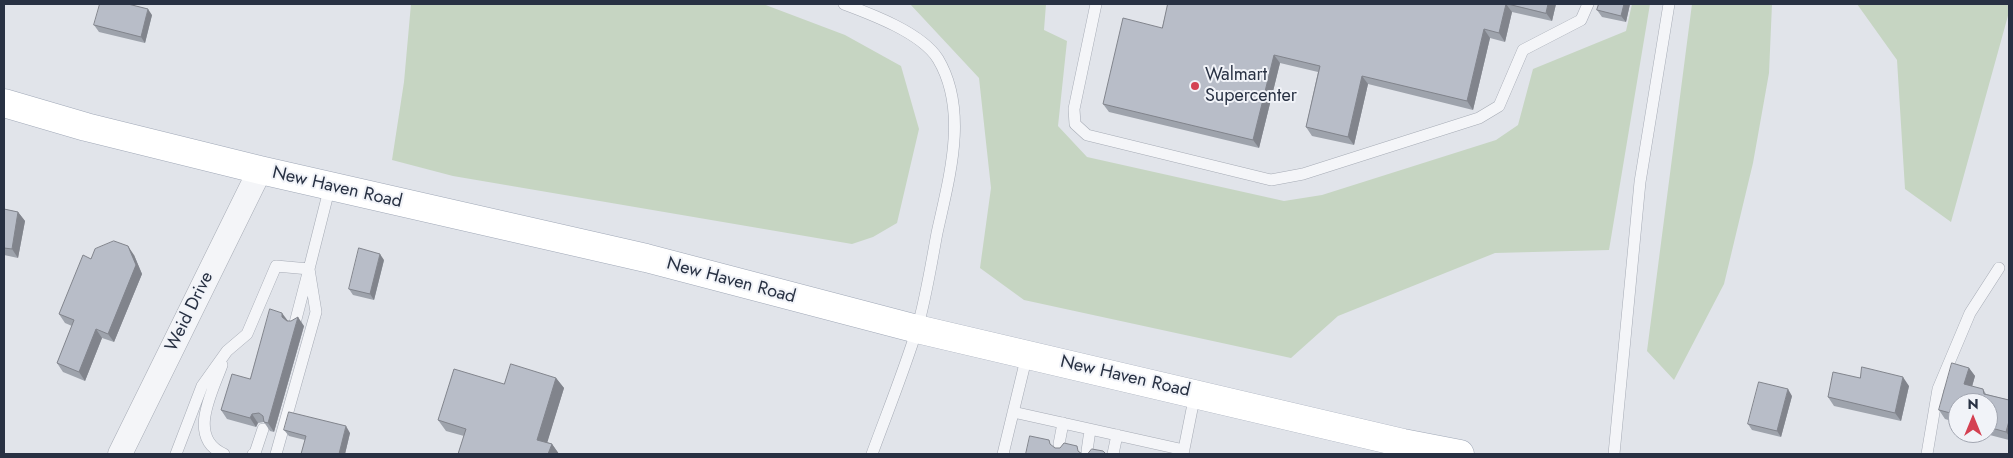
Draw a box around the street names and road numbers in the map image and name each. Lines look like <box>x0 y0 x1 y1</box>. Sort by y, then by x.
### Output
street label: New Haven Road <box>270 163 404 213</box>
street label: New Haven Road <box>664 253 798 309</box>
street label: Weid Drive <box>161 269 219 355</box>
street label: New Haven Road <box>1058 352 1192 402</box>

